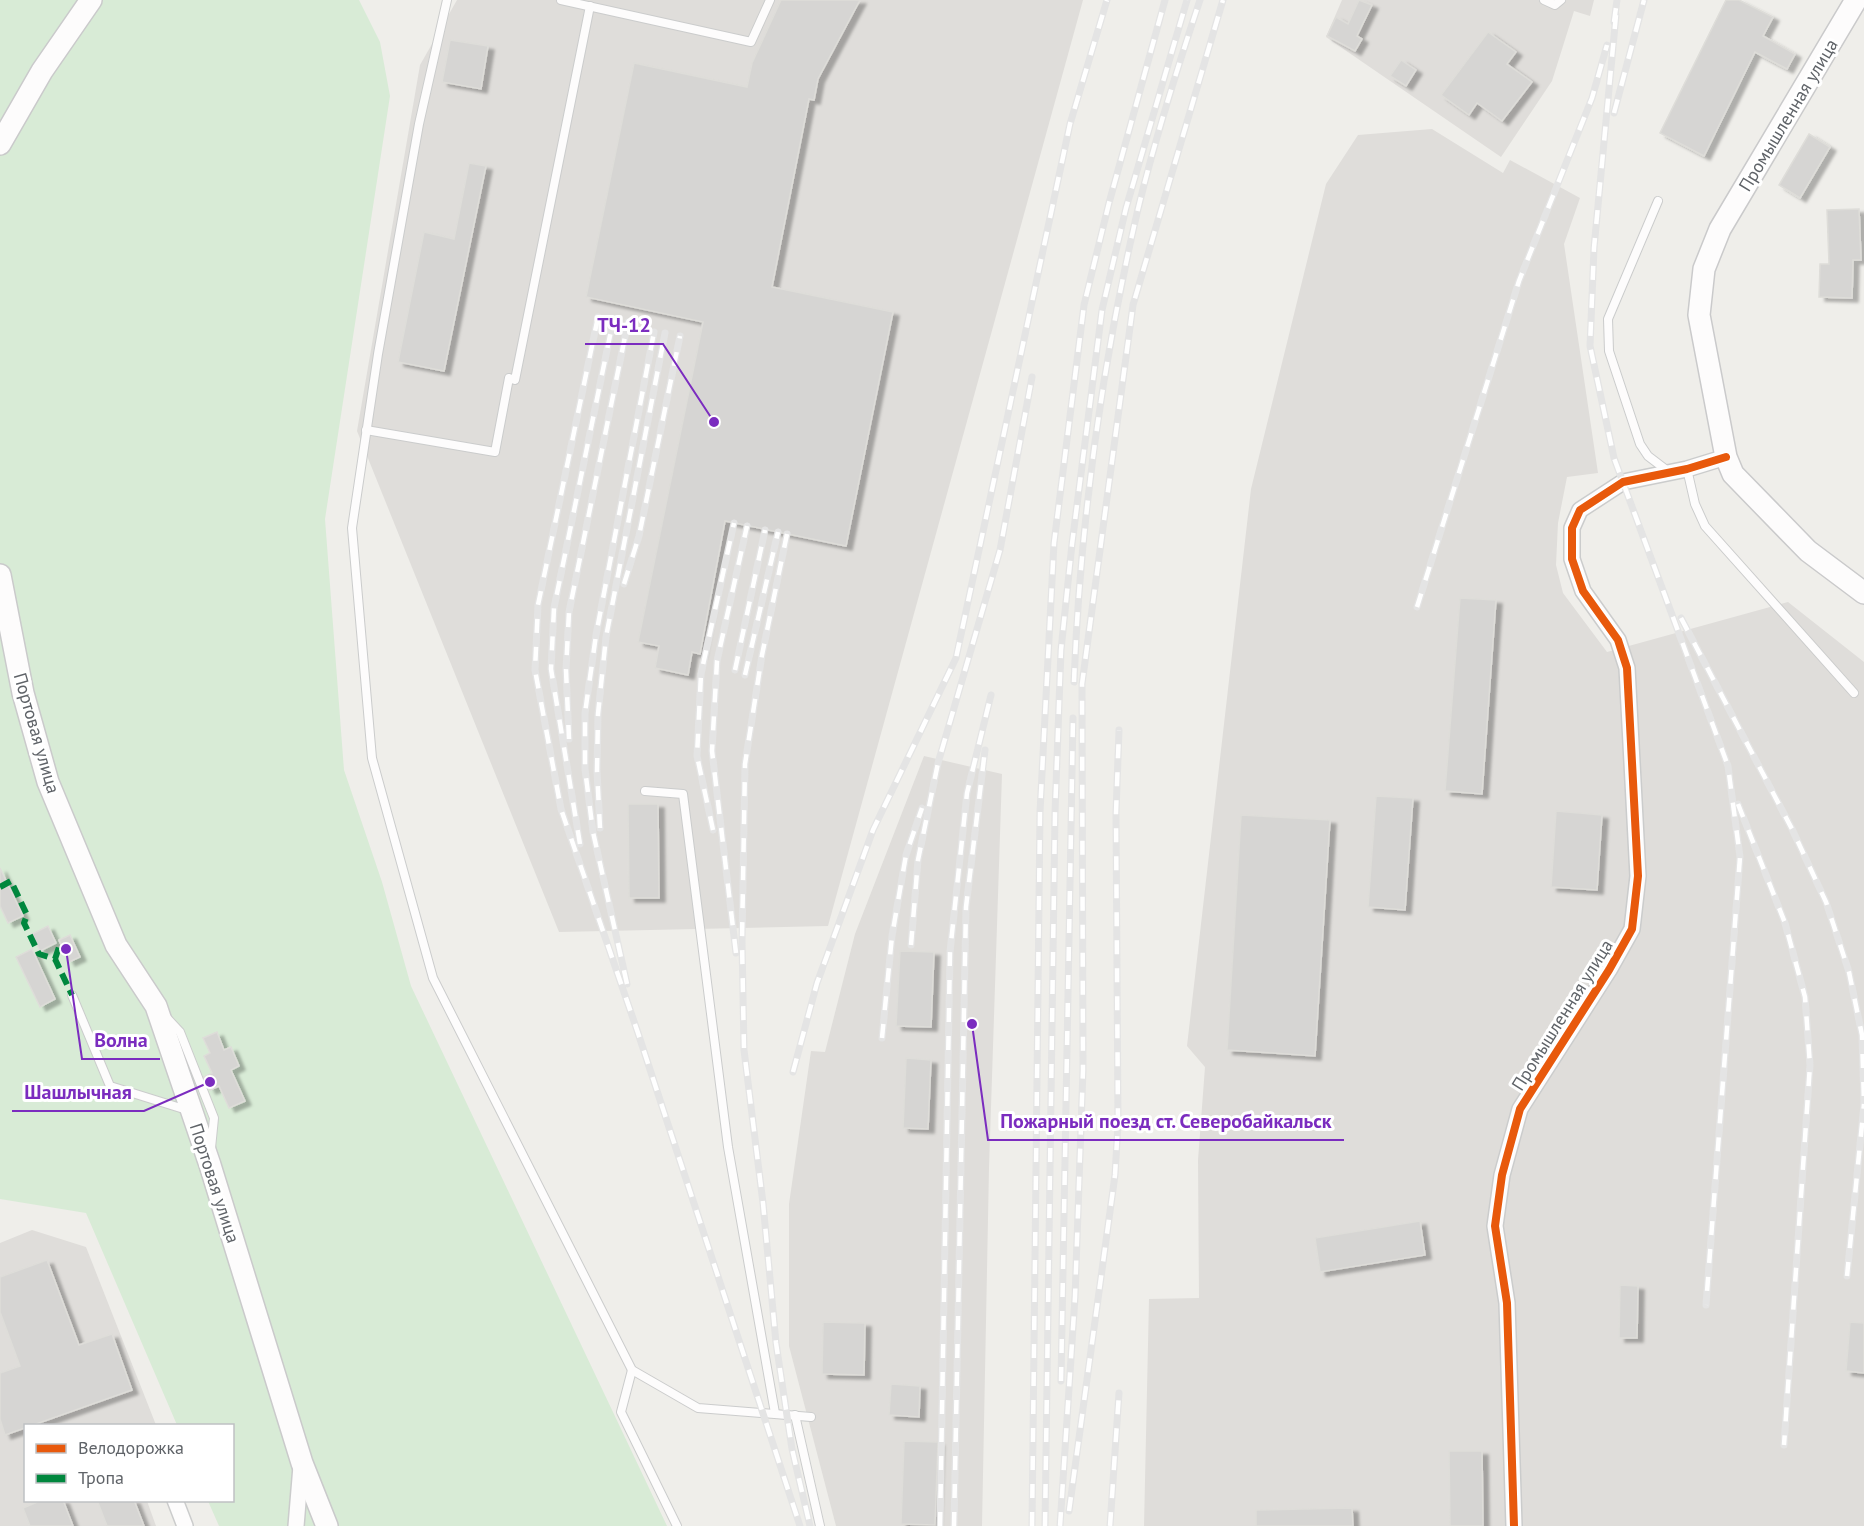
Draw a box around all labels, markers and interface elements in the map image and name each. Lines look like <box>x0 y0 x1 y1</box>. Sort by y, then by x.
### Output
street label: Промышленная улица <box>1733 35 1843 195</box>
callout: ТЧ-12 <box>585 306 663 344</box>
text: ТЧ-12 <box>597 312 651 338</box>
street label: Портовая улица <box>9 670 65 796</box>
street label: Промышленная улица <box>1506 935 1618 1095</box>
callout: Волна <box>82 1021 160 1059</box>
text: Волна <box>94 1027 148 1053</box>
callout: Шашлычная <box>12 1073 144 1111</box>
text: Шашлычная <box>24 1079 132 1105</box>
callout: Пожарный поезд ст. Северобайкальск <box>988 1102 1344 1140</box>
text: Пожарный поезд ст. Северобайкальск <box>1000 1108 1332 1134</box>
street label: Портовая улица <box>185 1120 245 1246</box>
legend <box>24 1424 234 1502</box>
text: Велодорожка <box>78 1436 184 1459</box>
text: Тропа <box>78 1466 124 1489</box>

